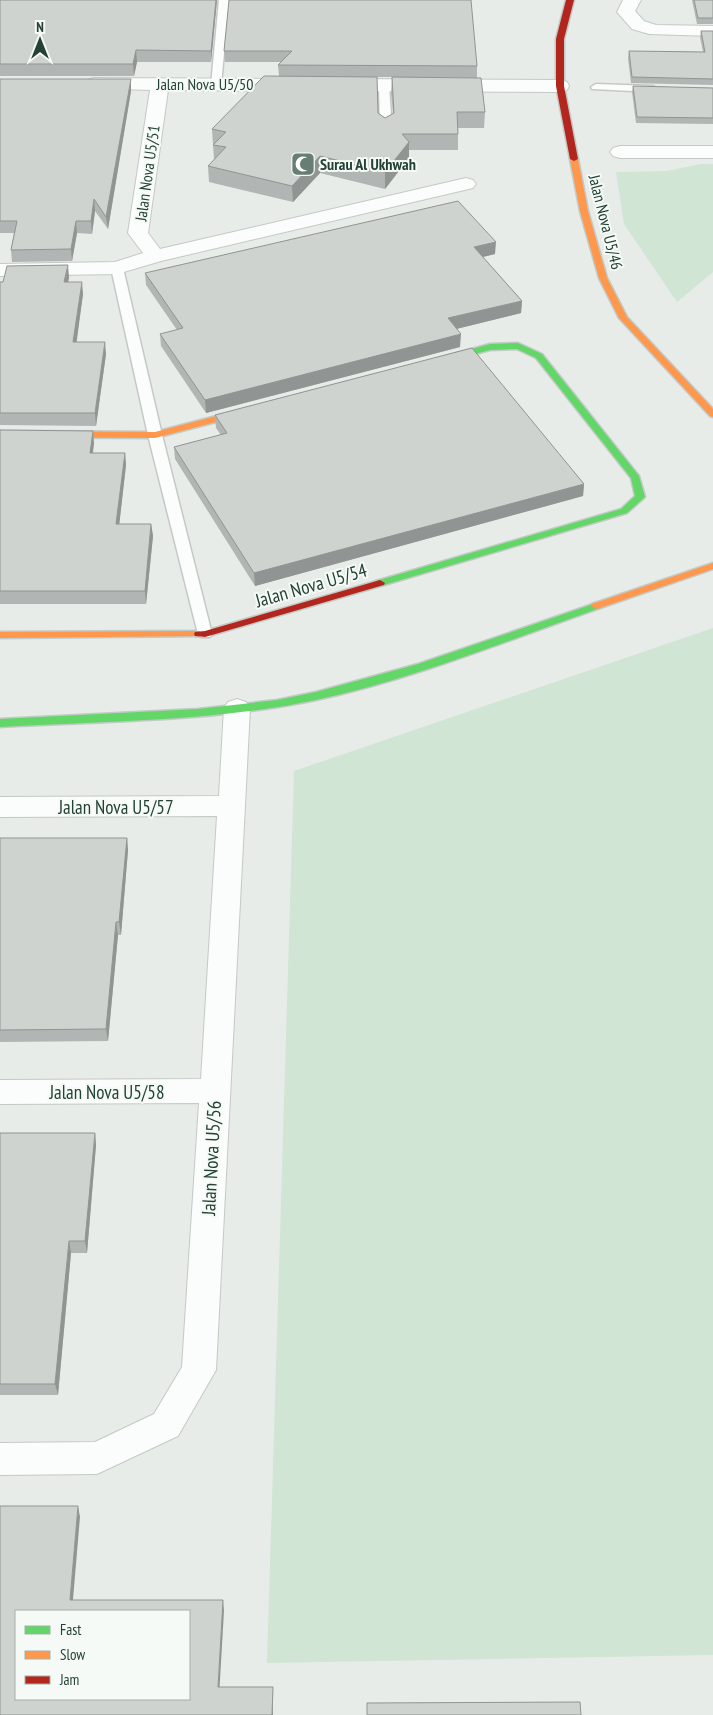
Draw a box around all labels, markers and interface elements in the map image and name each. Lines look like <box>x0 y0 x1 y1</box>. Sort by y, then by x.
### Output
north arrow <box>15 15 65 65</box>
text: N <box>36 18 44 36</box>
street label: Jalan Nova U5/50 <box>156 74 253 94</box>
street label: Jalan Nova U5/51 <box>130 124 164 223</box>
mosque icon: Surau Al Ukhwah <box>290 151 316 177</box>
place label: Surau Al Ukhwah <box>320 154 416 174</box>
street label: Jalan Nova U5/46 <box>584 172 627 271</box>
street label: Jalan Nova U5/54 <box>251 557 370 613</box>
street label: Jalan Nova U5/57 <box>58 795 173 819</box>
street label: Jalan Nova U5/58 <box>49 1080 164 1104</box>
street label: Jalan Nova U5/56 <box>196 1100 226 1217</box>
legend <box>15 1610 190 1700</box>
text: Fast <box>60 1620 81 1639</box>
text: Slow <box>60 1645 85 1664</box>
text: Jam <box>59 1670 79 1689</box>

